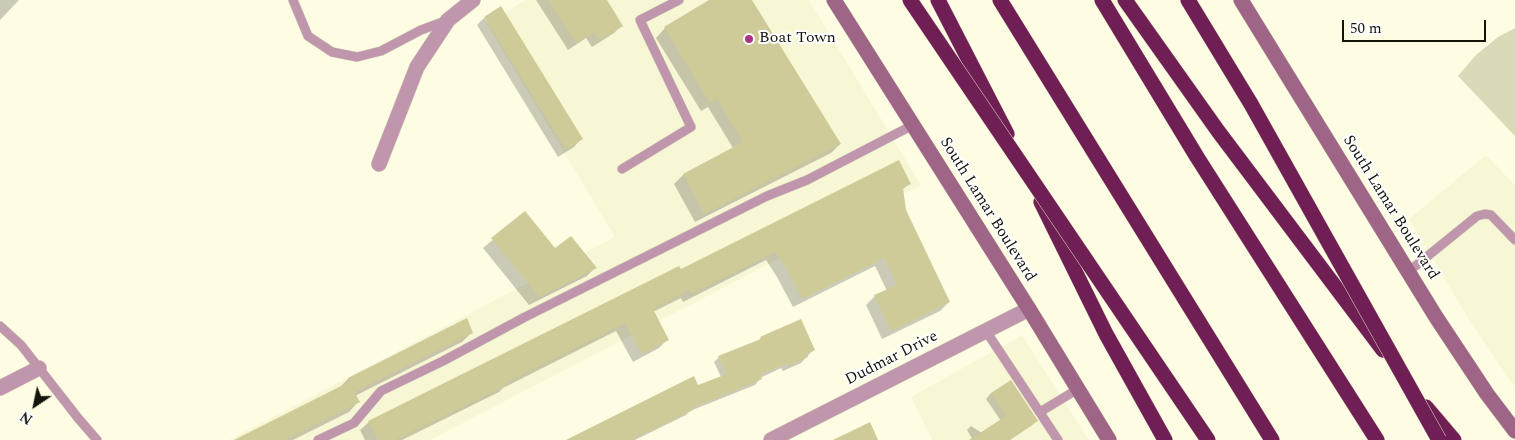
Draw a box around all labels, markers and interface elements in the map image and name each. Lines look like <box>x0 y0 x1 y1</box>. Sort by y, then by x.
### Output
scale bar <box>1345 10 1489 42</box>
text: 50 m <box>1350 17 1382 40</box>
place label: Boat Town <box>759 29 836 49</box>
marker: Boat Town <box>743 33 755 45</box>
street label: South Lamar Boulevard <box>1338 132 1442 284</box>
street label: South Lamar Boulevard <box>935 134 1039 286</box>
street label: Dudmar Drive <box>842 327 942 391</box>
north arrow <box>10 380 60 430</box>
text: N <box>16 406 37 430</box>

